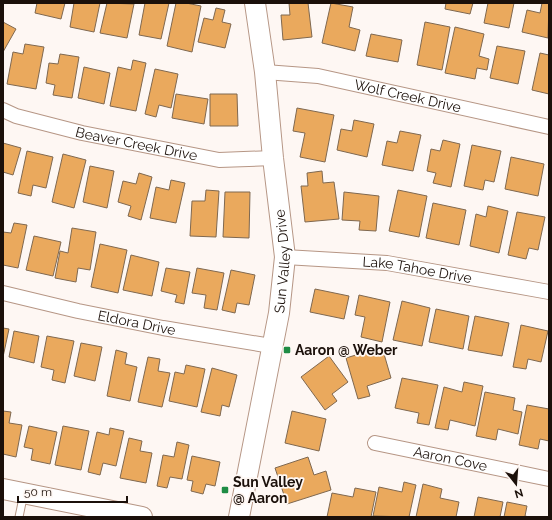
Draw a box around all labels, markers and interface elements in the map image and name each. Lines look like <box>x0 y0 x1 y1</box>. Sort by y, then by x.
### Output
street label: Wolf Creek Drive <box>353 76 463 115</box>
street label: Beaver Creek Drive <box>74 124 199 164</box>
street label: Sun Valley Drive <box>271 208 293 314</box>
street label: Lake Tahoe Drive <box>362 254 473 286</box>
street label: Eldora Drive <box>96 307 177 338</box>
place label: Aaron @ Weber <box>295 342 398 358</box>
marker: Aaron @ Weber <box>282 345 292 355</box>
street label: Aaron Cove <box>412 443 489 474</box>
north arrow <box>496 464 536 504</box>
place label: Sun Valley @ Aaron <box>233 474 303 506</box>
scale bar <box>18 478 127 504</box>
text: 50 m <box>24 485 52 499</box>
marker: Sun Valley @ Aaron <box>220 485 230 495</box>
text: N <box>513 486 525 501</box>

